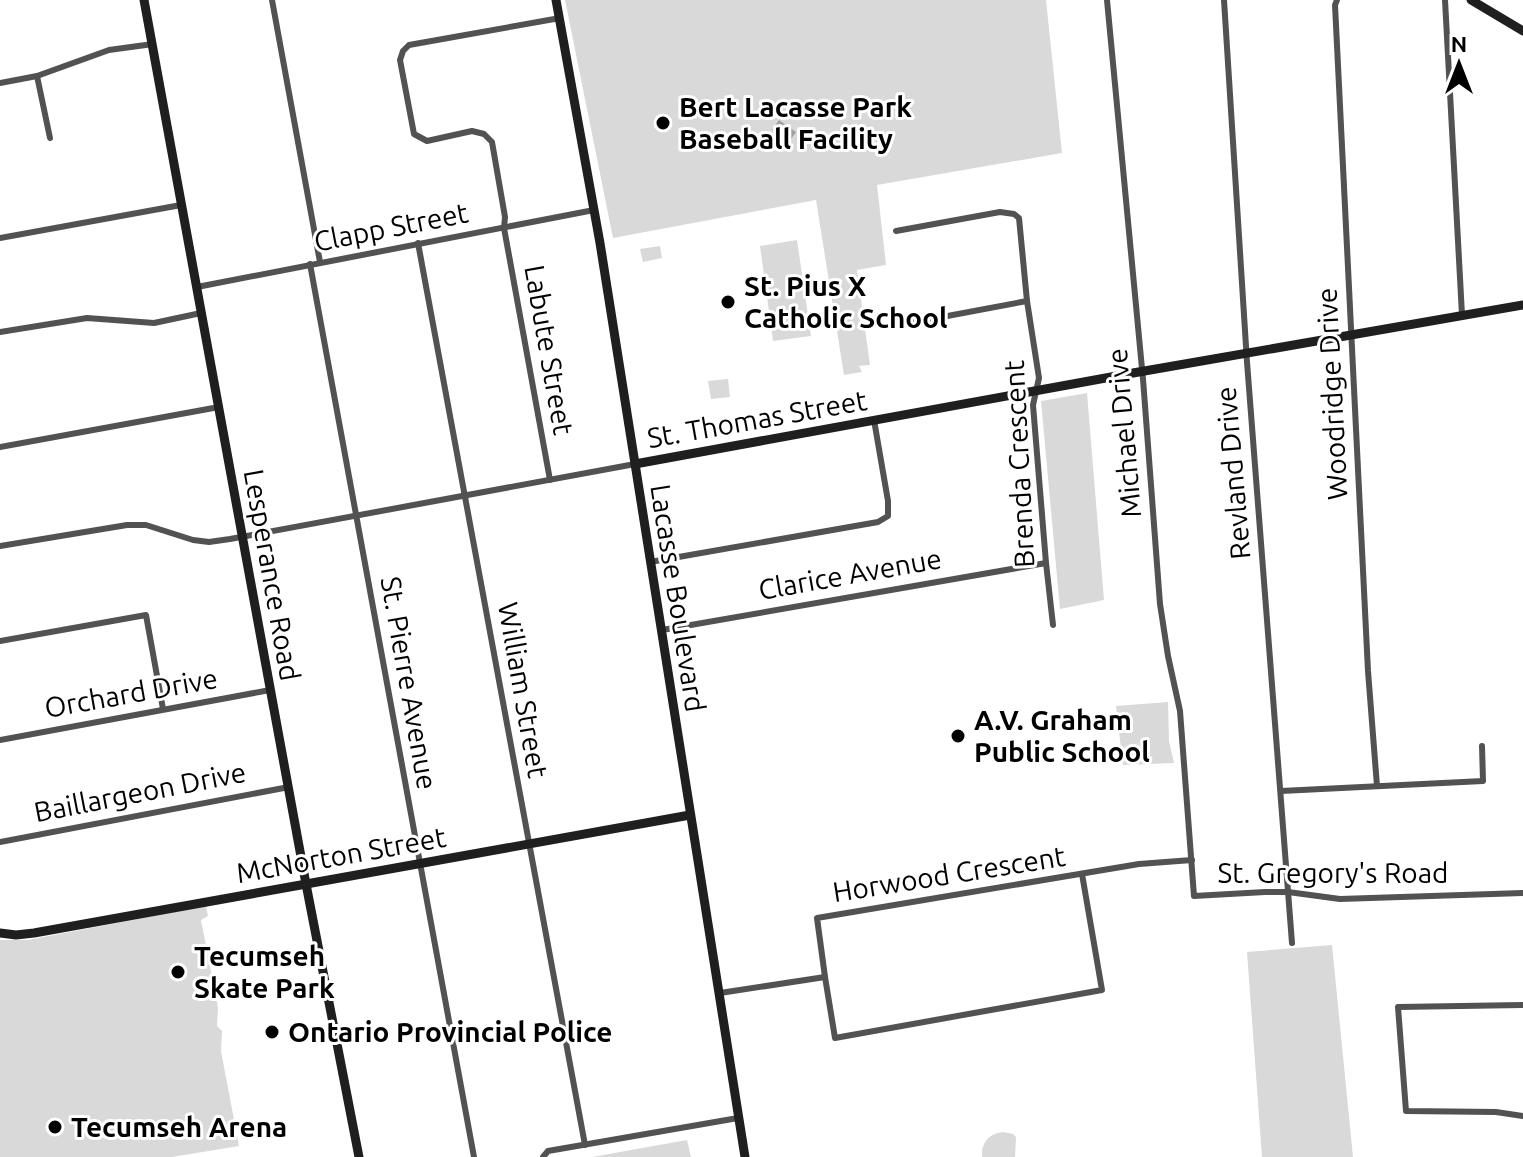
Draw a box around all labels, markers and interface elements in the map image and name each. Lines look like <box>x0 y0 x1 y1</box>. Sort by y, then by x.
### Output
north arrow <box>1419 24 1499 104</box>
text: N <box>1451 31 1467 56</box>
place label: Bert Lacasse Park Baseball Facility <box>679 91 912 154</box>
marker: Bert Lacasse Park Baseball Facility <box>654 114 672 132</box>
street label: Clapp Street <box>311 196 471 257</box>
street label: Labute Street <box>519 263 580 437</box>
place label: St. Pius X Catholic School <box>744 270 948 333</box>
street label: Woodridge Drive <box>1310 287 1353 501</box>
marker: St. Pius X Catholic School <box>719 293 737 311</box>
street label: Michael Drive <box>1101 347 1146 519</box>
street label: Brenda Crescent <box>998 359 1039 569</box>
street label: St. Thomas Street <box>645 384 869 453</box>
street label: Revland Drive <box>1210 385 1255 561</box>
street label: Lesperance Road <box>239 467 306 683</box>
street label: Lacasse Boulevard <box>645 482 712 714</box>
street label: Clarice Avenue <box>756 542 944 605</box>
street label: St. Pierre Avenue <box>375 574 443 792</box>
street label: William Street <box>493 600 554 780</box>
street label: Orchard Drive <box>42 662 220 723</box>
place label: A.V. Graham Public School <box>974 704 1150 767</box>
marker: A.V. Graham Public School <box>949 727 967 745</box>
street label: Baillargeon Drive <box>31 756 248 827</box>
street label: McNorton Street <box>234 821 448 888</box>
street label: Horwood Crescent <box>830 840 1067 907</box>
street label: St. Gregory's Road <box>1218 857 1448 888</box>
place label: Tecumseh Skate Park <box>194 940 335 1003</box>
marker: Tecumseh Skate Park <box>169 963 187 981</box>
place label: Ontario Provincial Police <box>288 1016 612 1047</box>
marker: Ontario Provincial Police <box>263 1023 281 1041</box>
place label: Tecumseh Arena <box>71 1111 287 1142</box>
marker: Tecumseh Arena <box>46 1118 64 1136</box>

